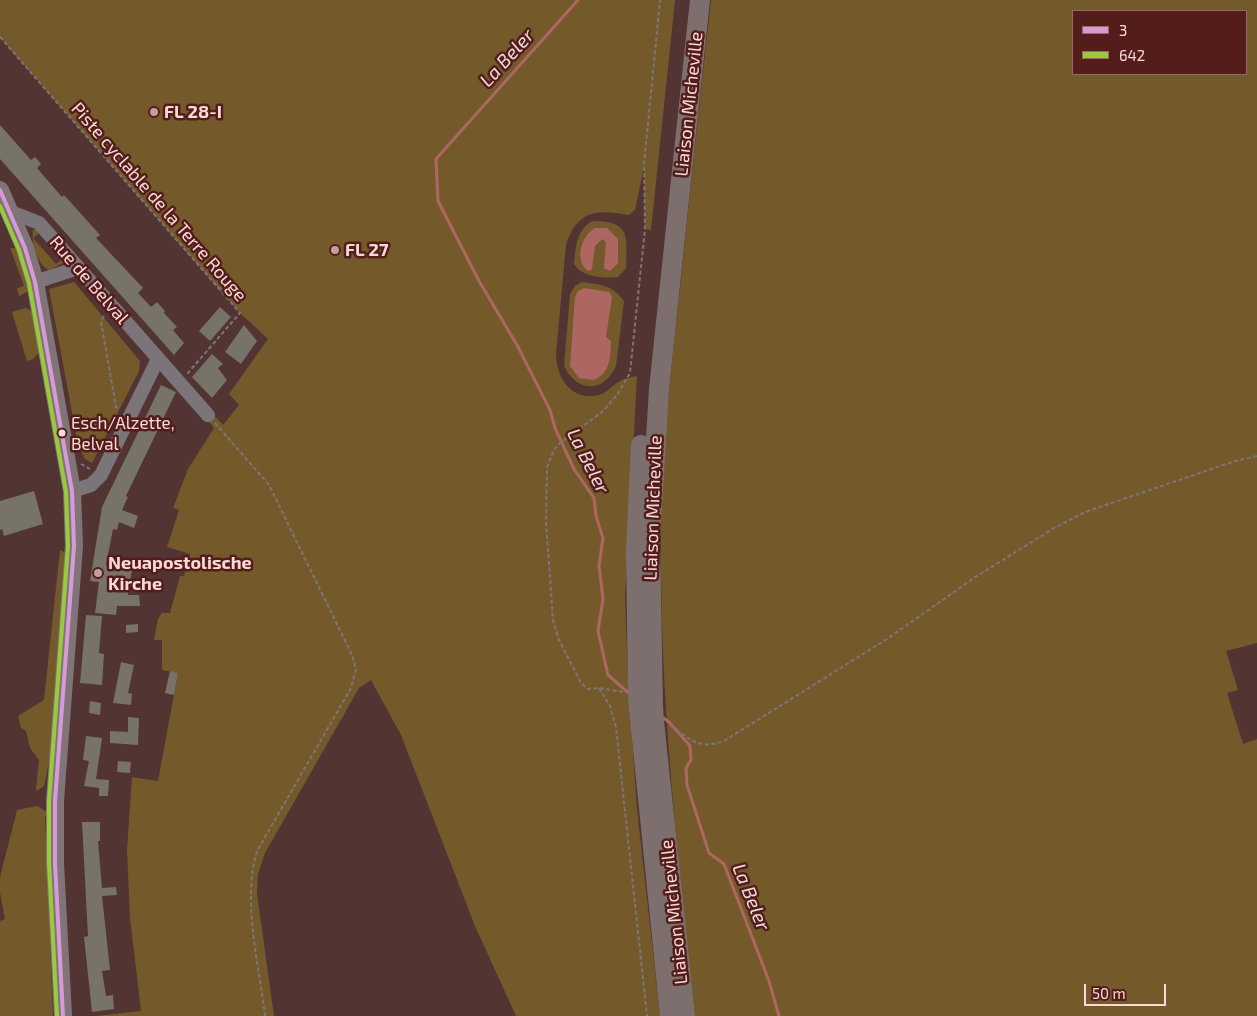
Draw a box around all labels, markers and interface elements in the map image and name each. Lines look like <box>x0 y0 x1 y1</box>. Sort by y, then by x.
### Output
legend <box>1072 10 1247 75</box>
text: 3 <box>1119 21 1127 39</box>
water label: La Beler <box>475 24 539 92</box>
street label: Liaison Micheville <box>671 31 707 177</box>
text: 642 <box>1119 46 1145 64</box>
street label: Piste cyclable de la Terre Rouge <box>67 98 251 306</box>
place label: FL 28-I <box>164 101 222 123</box>
marker: FL 28-I <box>148 106 160 118</box>
street label: Rue de Belval <box>45 232 133 328</box>
place label: FL 27 <box>345 239 389 261</box>
marker: FL 27 <box>329 244 341 256</box>
place label: Esch/Alzette, Belval <box>71 413 175 453</box>
water label: La Beler <box>562 425 614 497</box>
marker: Esch/Alzette, Belval <box>57 428 67 438</box>
street label: Liaison Micheville <box>640 435 666 581</box>
place label: Neuapostolische Kirche <box>108 552 252 594</box>
marker: Neuapostolische Kirche <box>92 567 104 579</box>
street label: Liaison Micheville <box>656 839 692 985</box>
water label: La Beler <box>727 860 775 934</box>
scale bar <box>1087 974 1170 1006</box>
text: 50 m <box>1092 984 1126 1002</box>

